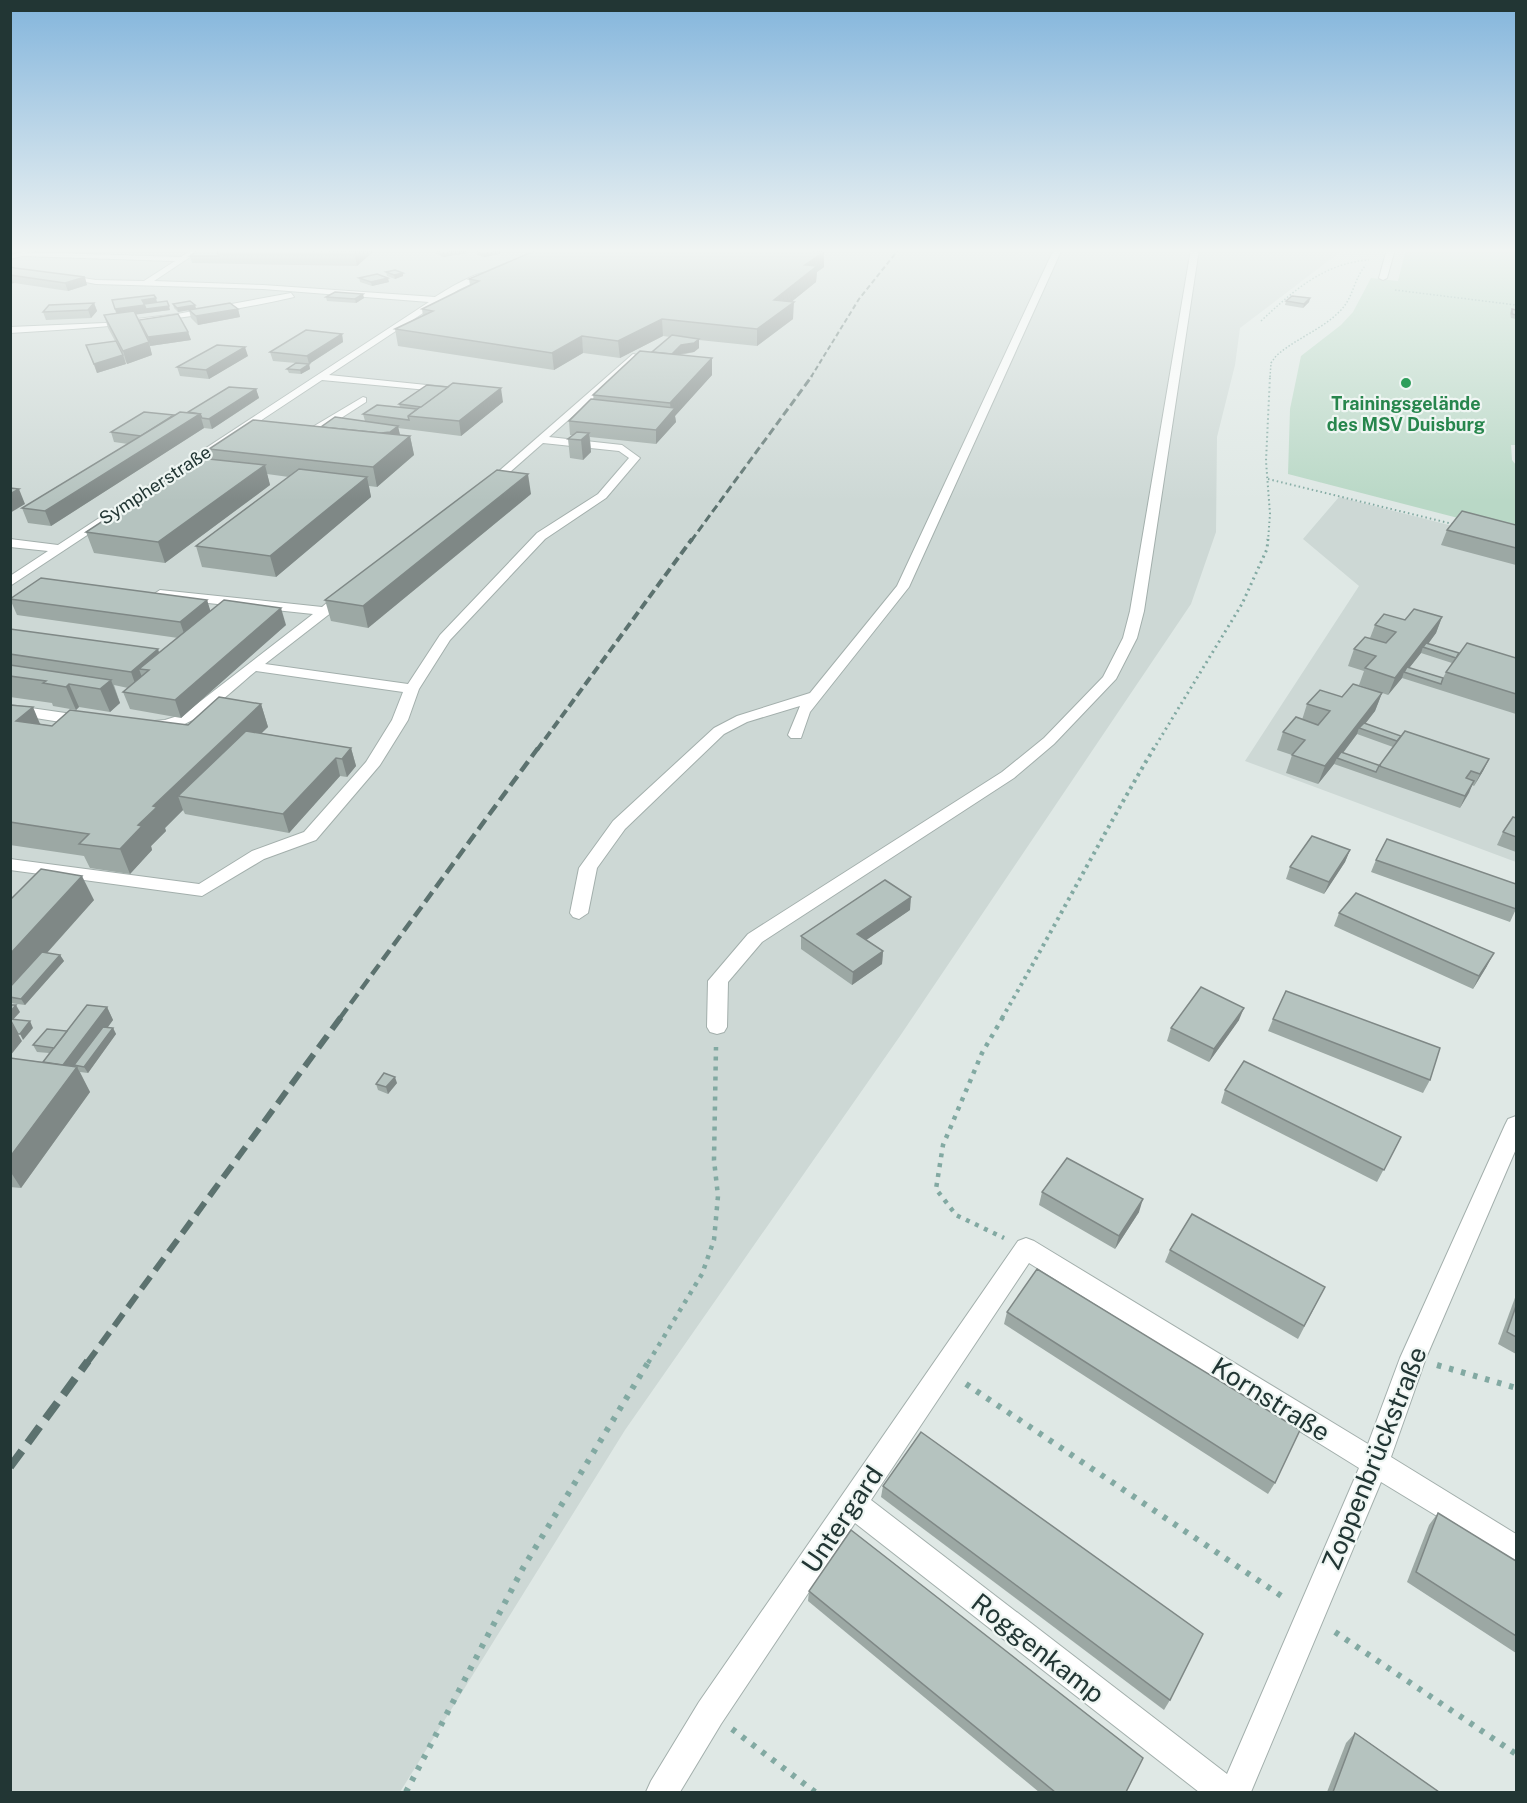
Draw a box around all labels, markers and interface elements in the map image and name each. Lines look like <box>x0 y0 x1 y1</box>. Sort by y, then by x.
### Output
marker: Trainingsgelände des MSV Duisburg <box>1399 376 1413 390</box>
place label: Trainingsgelände des MSV Duisburg <box>1327 393 1485 435</box>
street label: Sympherstraße <box>95 441 215 529</box>
street label: Zoppenbrückstraße <box>1315 1342 1433 1574</box>
street label: Kornstraße <box>1206 1350 1336 1448</box>
street label: Untergard <box>795 1460 889 1578</box>
street label: Roggenkamp <box>966 1587 1110 1709</box>

